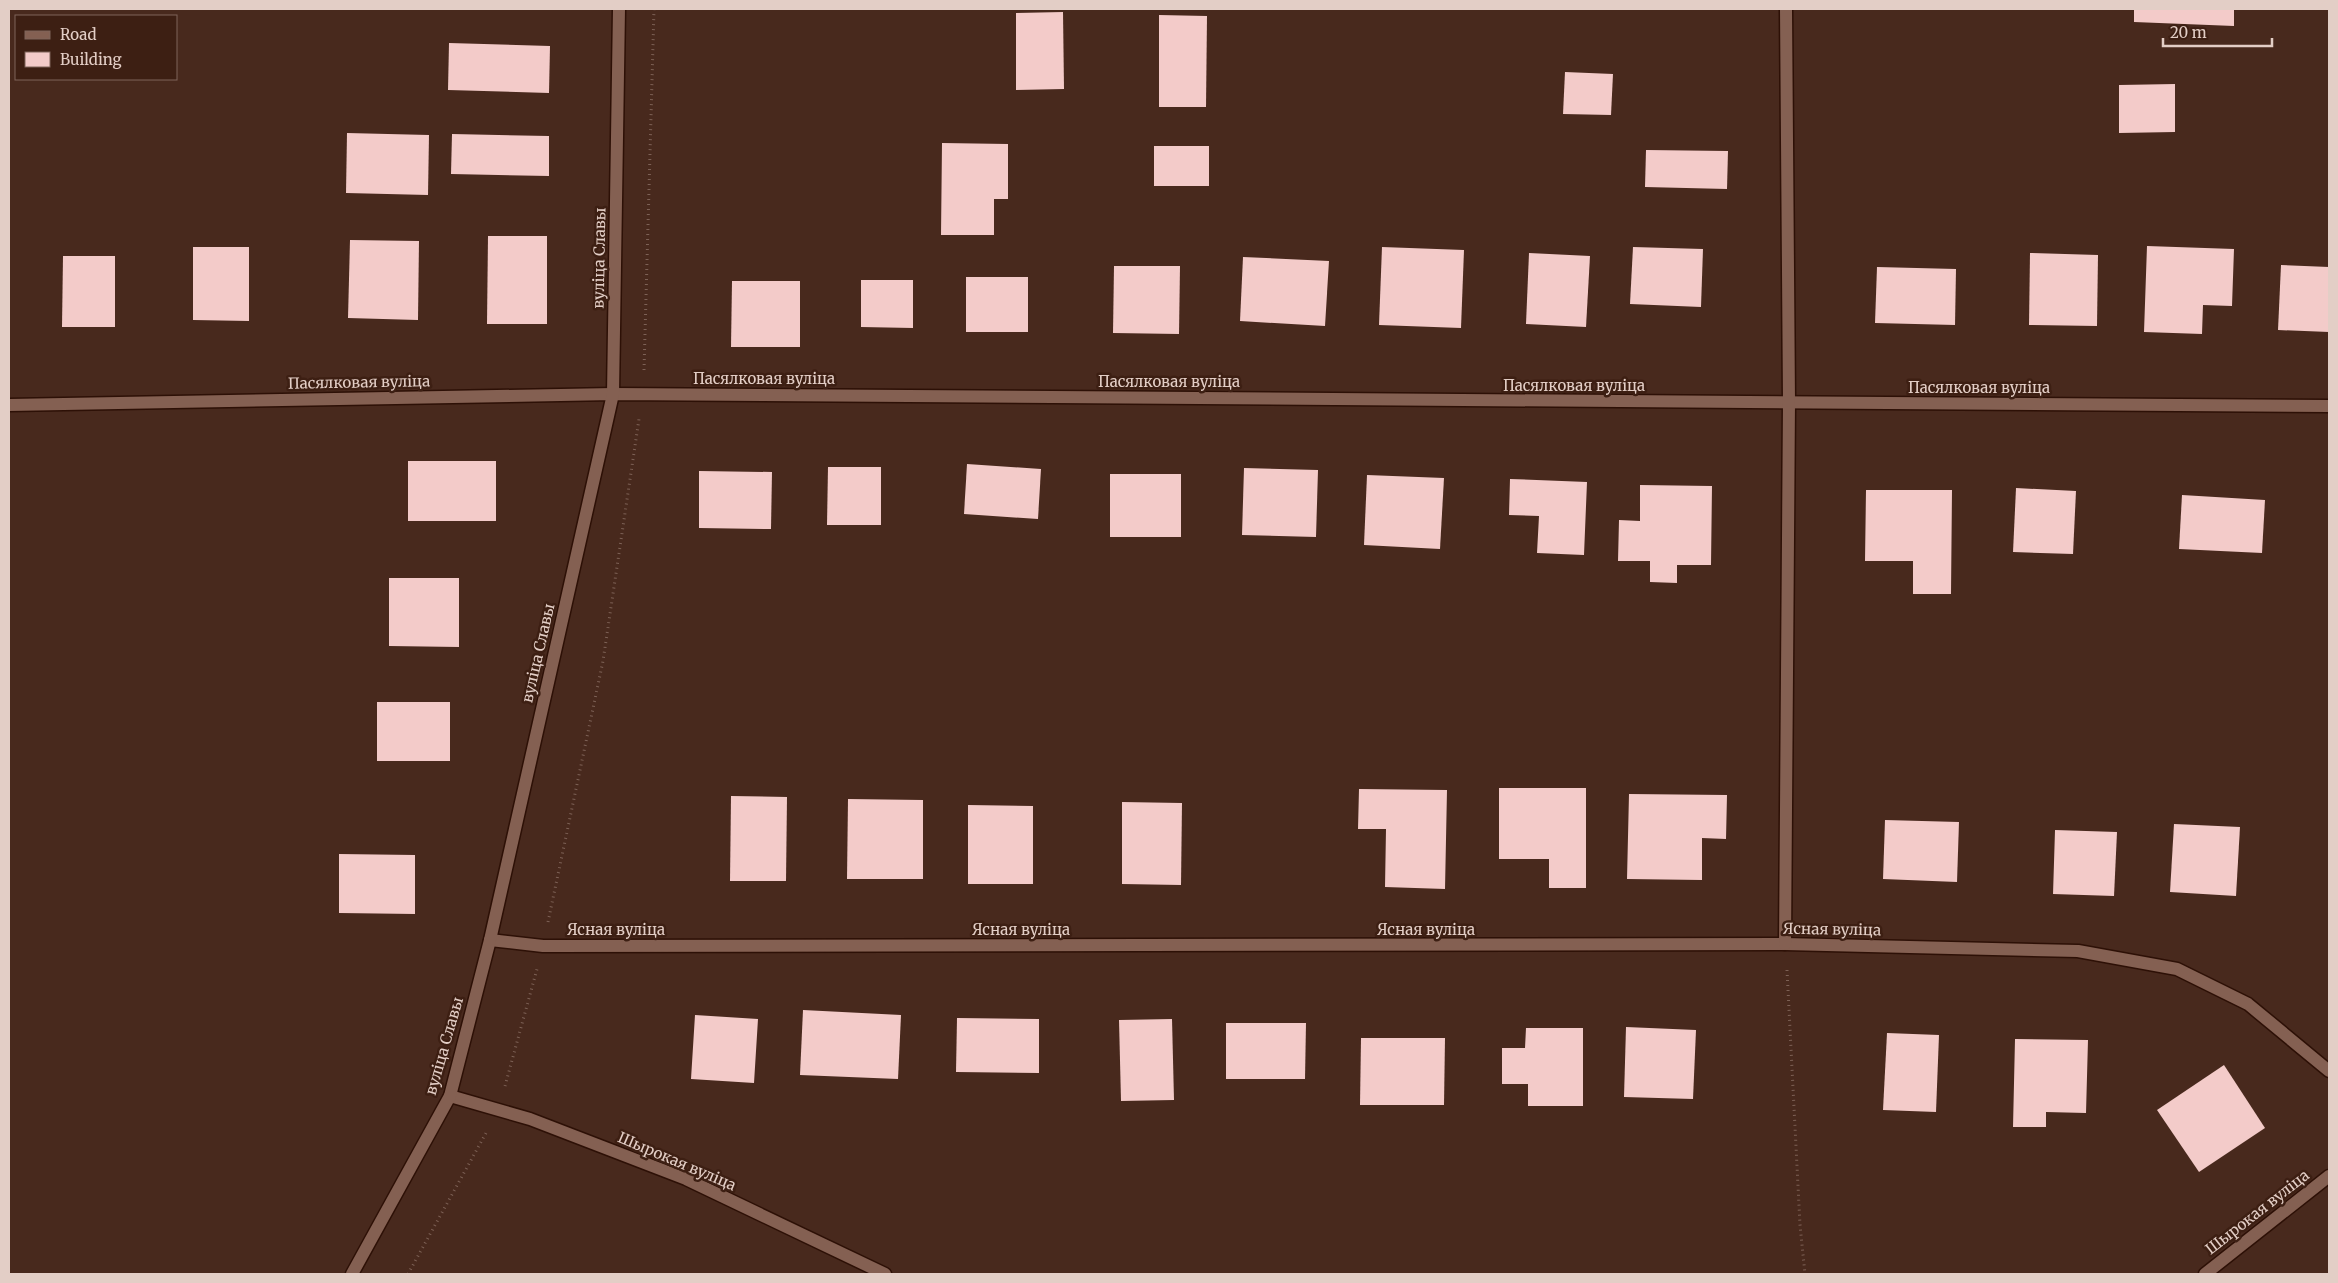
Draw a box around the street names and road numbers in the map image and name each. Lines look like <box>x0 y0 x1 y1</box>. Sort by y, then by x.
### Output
street label: вуліца Славы <box>589 207 609 309</box>
street label: Пасялковая вуліца <box>693 369 835 388</box>
street label: Пасялковая вуліца <box>288 371 430 393</box>
street label: Пасялковая вуліца <box>1098 372 1240 391</box>
street label: Пасялковая вуліца <box>1503 376 1645 395</box>
street label: Пасялковая вуліца <box>1908 378 2050 397</box>
street label: вуліца Славы <box>517 602 559 704</box>
street label: Ясная вуліца <box>1783 919 1881 939</box>
street label: Ясная вуліца <box>567 920 665 939</box>
street label: Ясная вуліца <box>972 920 1070 939</box>
street label: Ясная вуліца <box>1377 920 1475 939</box>
street label: вуліца Славы <box>421 995 467 1097</box>
street label: Шырокая вуліца <box>615 1127 739 1195</box>
street label: Шырокая вуліца <box>2201 1165 2313 1259</box>

